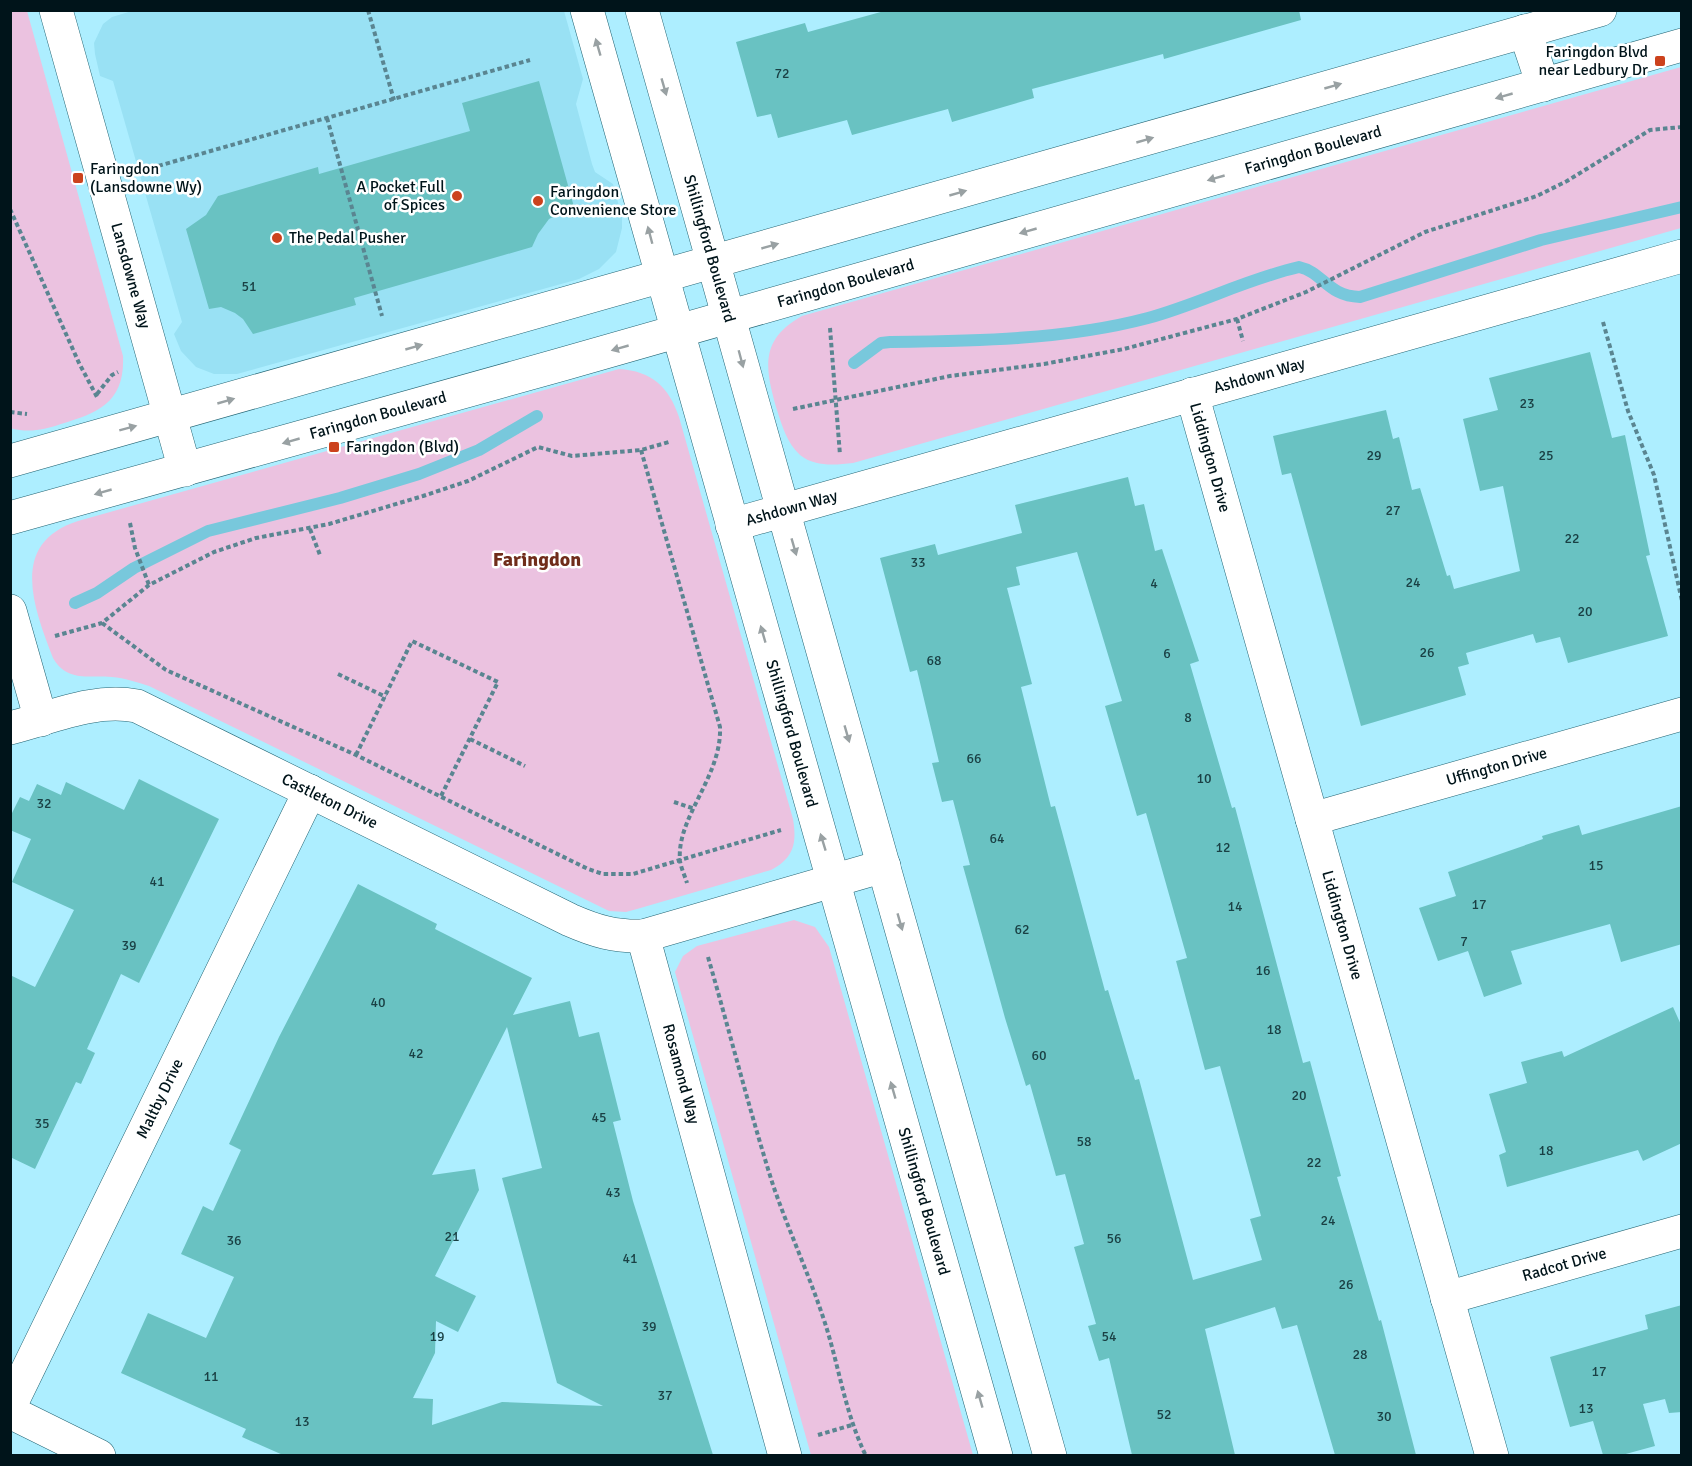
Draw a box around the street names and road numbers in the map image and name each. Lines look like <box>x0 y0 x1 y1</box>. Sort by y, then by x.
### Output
street label: Faringdon Boulevard <box>1242 121 1384 179</box>
street label: Shillingford Boulevard <box>679 172 740 325</box>
street label: Lansdowne Way <box>106 221 155 331</box>
street label: Faringdon Boulevard <box>775 254 916 312</box>
street label: Ashdown Way <box>1211 353 1308 398</box>
street label: Faringdon Boulevard <box>307 387 449 444</box>
street label: Liddington Drive <box>1185 401 1235 514</box>
street label: Ashdown Way <box>743 485 840 531</box>
street label: Shillingford Boulevard <box>761 657 822 810</box>
street label: Uffington Drive <box>1444 743 1549 790</box>
street label: Castleton Drive <box>278 769 381 833</box>
street label: Liddington Drive <box>1317 868 1367 982</box>
street label: Rosamond Way <box>658 1022 704 1127</box>
street label: Maltby Drive <box>132 1055 188 1142</box>
street label: Shillingford Boulevard <box>894 1125 954 1277</box>
street label: Radcot Drive <box>1520 1243 1609 1286</box>

